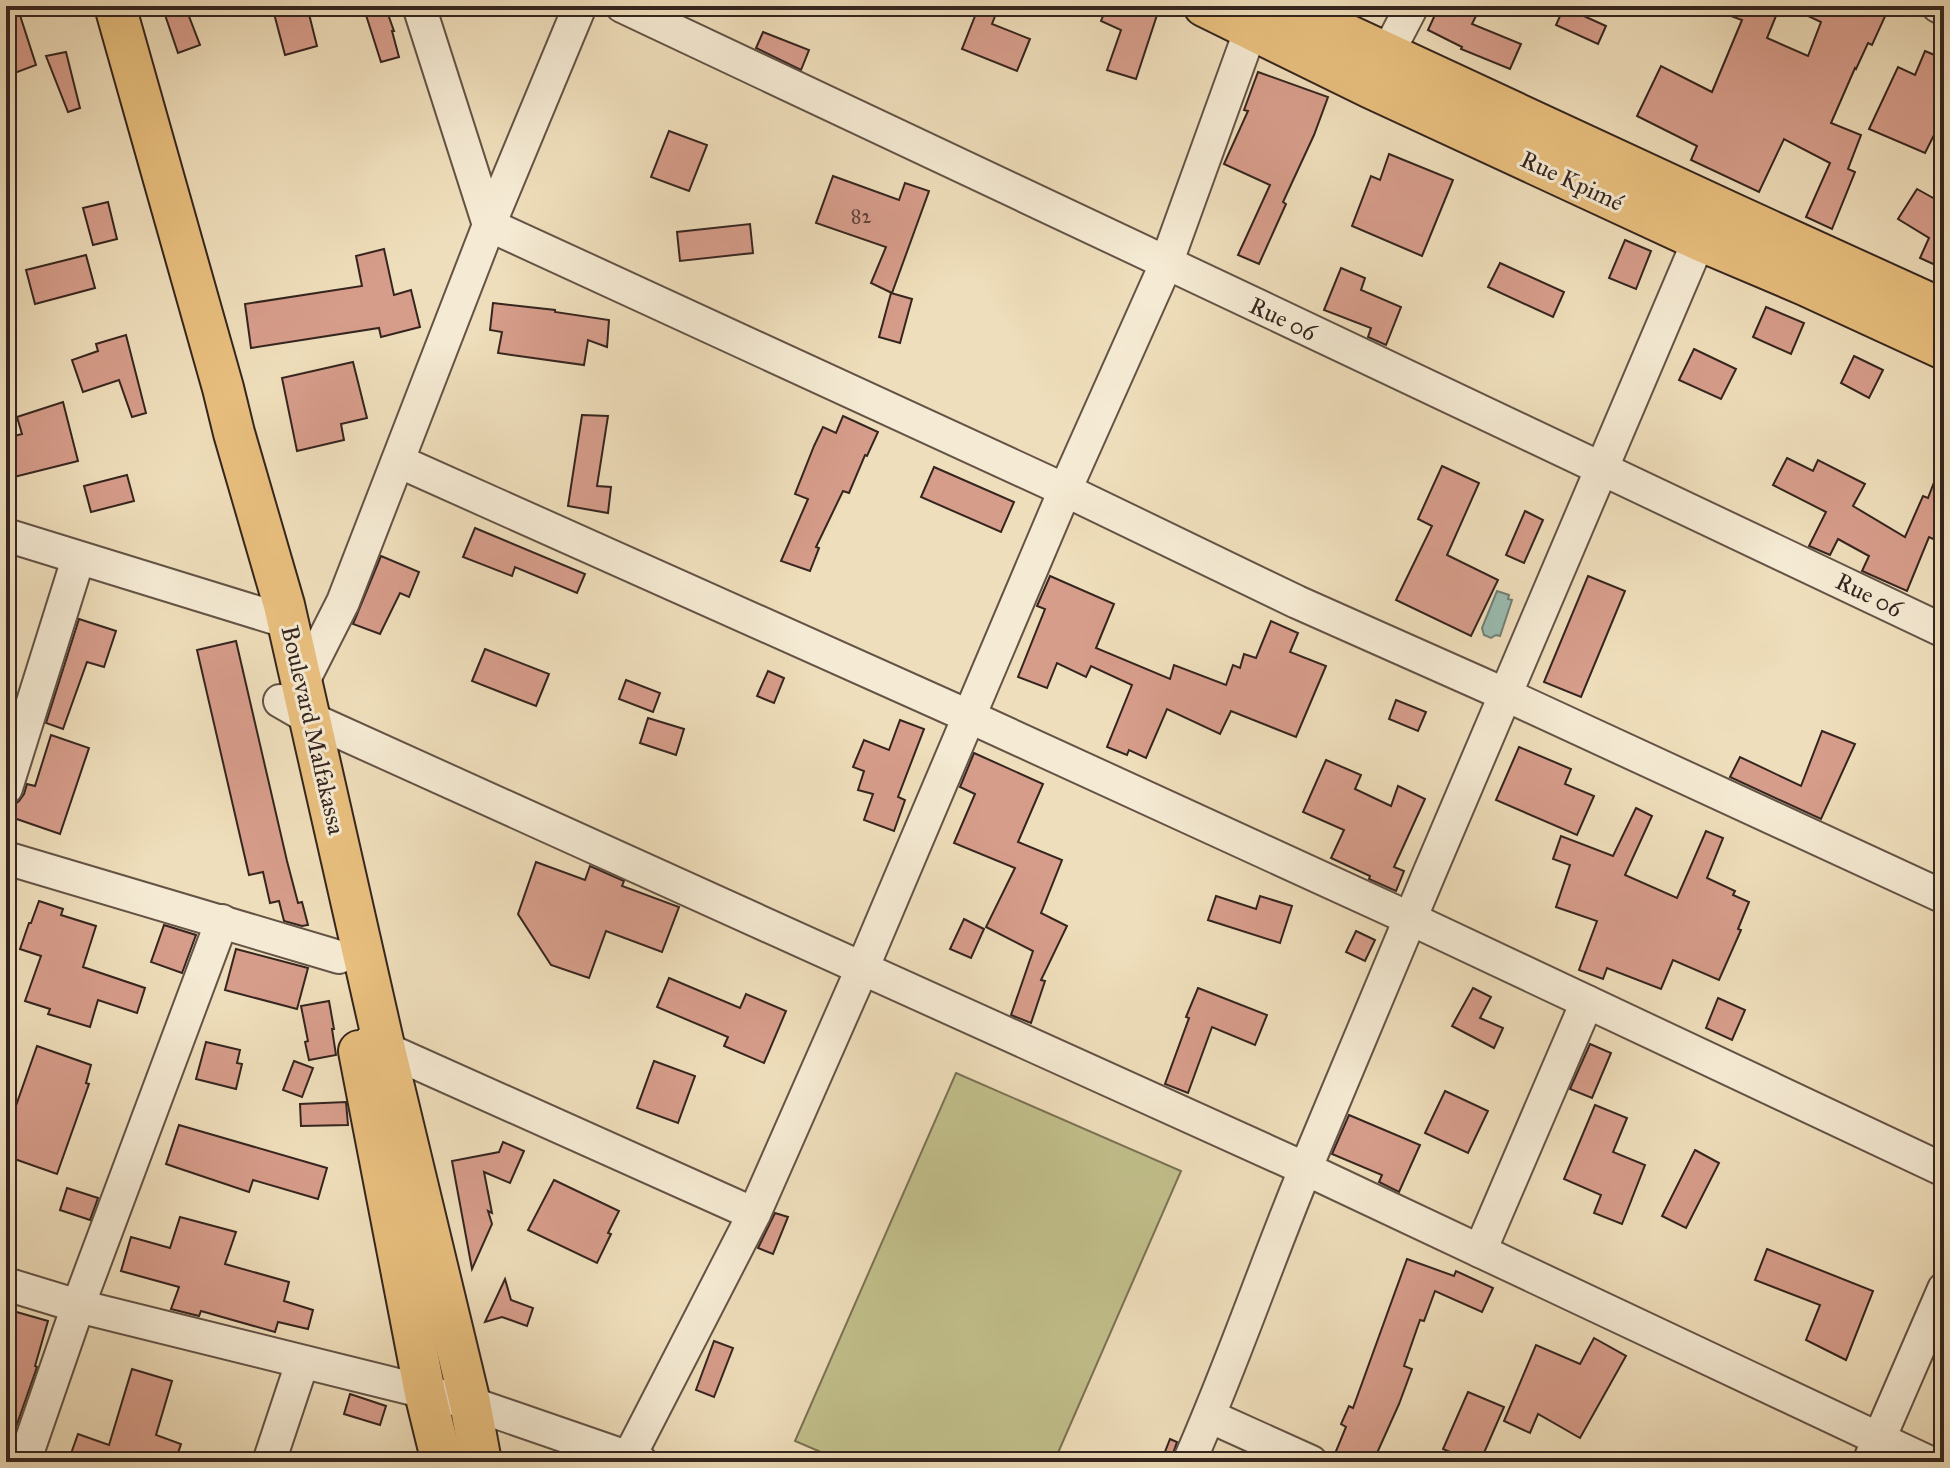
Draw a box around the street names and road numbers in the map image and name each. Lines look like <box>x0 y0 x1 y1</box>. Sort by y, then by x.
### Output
street label: Rue Kpimé <box>1516 144 1628 218</box>
street label: Rue 06 <box>1245 290 1322 348</box>
street label: Rue 06 <box>1831 566 1908 624</box>
street label: Boulevard Malfakassa <box>274 623 352 838</box>

